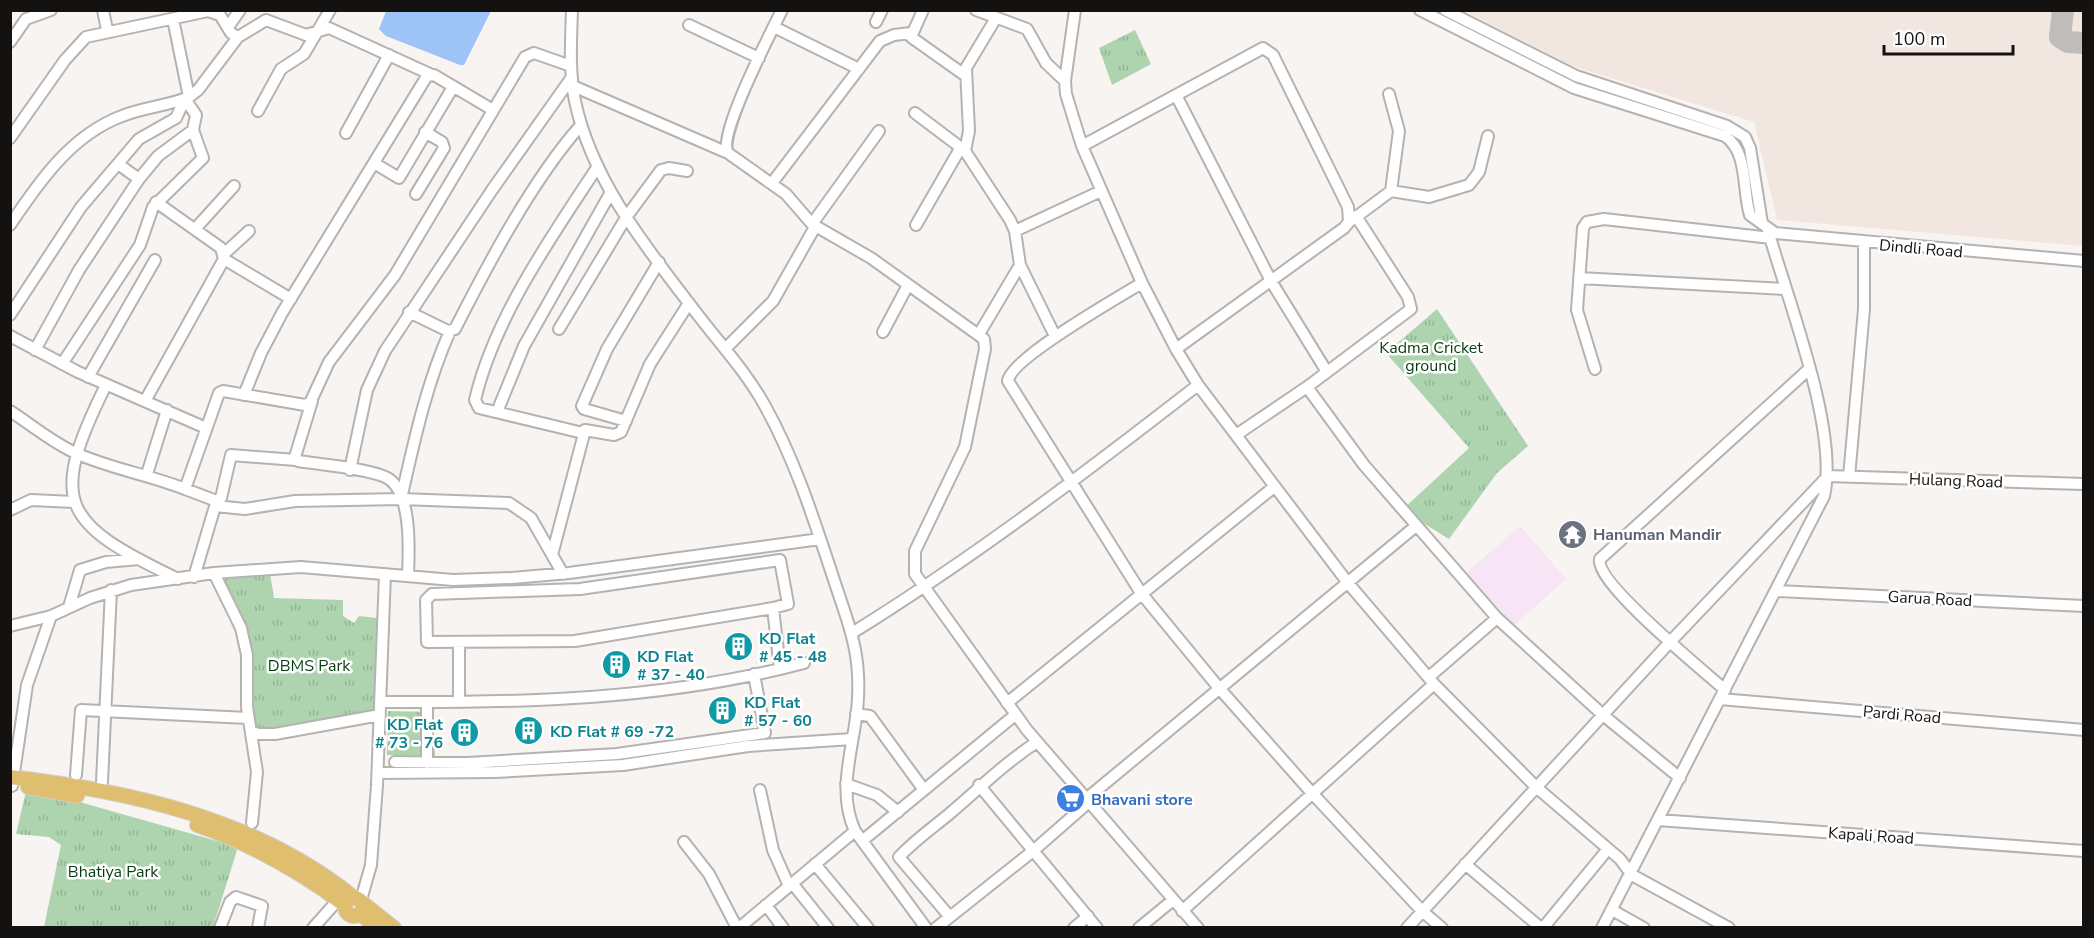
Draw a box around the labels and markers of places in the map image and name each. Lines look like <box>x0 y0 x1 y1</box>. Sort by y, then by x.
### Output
temple icon: Hanuman Mandir <box>1556 518 1588 550</box>
place label: Hanuman Mandir <box>1593 524 1722 546</box>
place label: KD Flat # 45 - 48 <box>759 628 827 668</box>
building icon: KD Flat # 45 - 48 <box>722 631 754 663</box>
place label: KD Flat # 37 - 40 <box>637 646 705 686</box>
building icon: KD Flat # 37 - 40 <box>600 649 632 681</box>
place label: KD Flat # 57 - 60 <box>744 692 812 732</box>
building icon: KD Flat # 57 - 60 <box>707 695 739 727</box>
place label: KD Flat # 73 - 76 <box>375 714 444 754</box>
building icon: KD Flat # 69 -72 <box>513 715 545 747</box>
building icon: KD Flat # 73 - 76 <box>448 717 480 749</box>
place label: KD Flat # 69 -72 <box>550 721 674 743</box>
supermarket icon: Bhavani store <box>1054 783 1086 815</box>
place label: Bhavani store <box>1091 789 1193 811</box>

